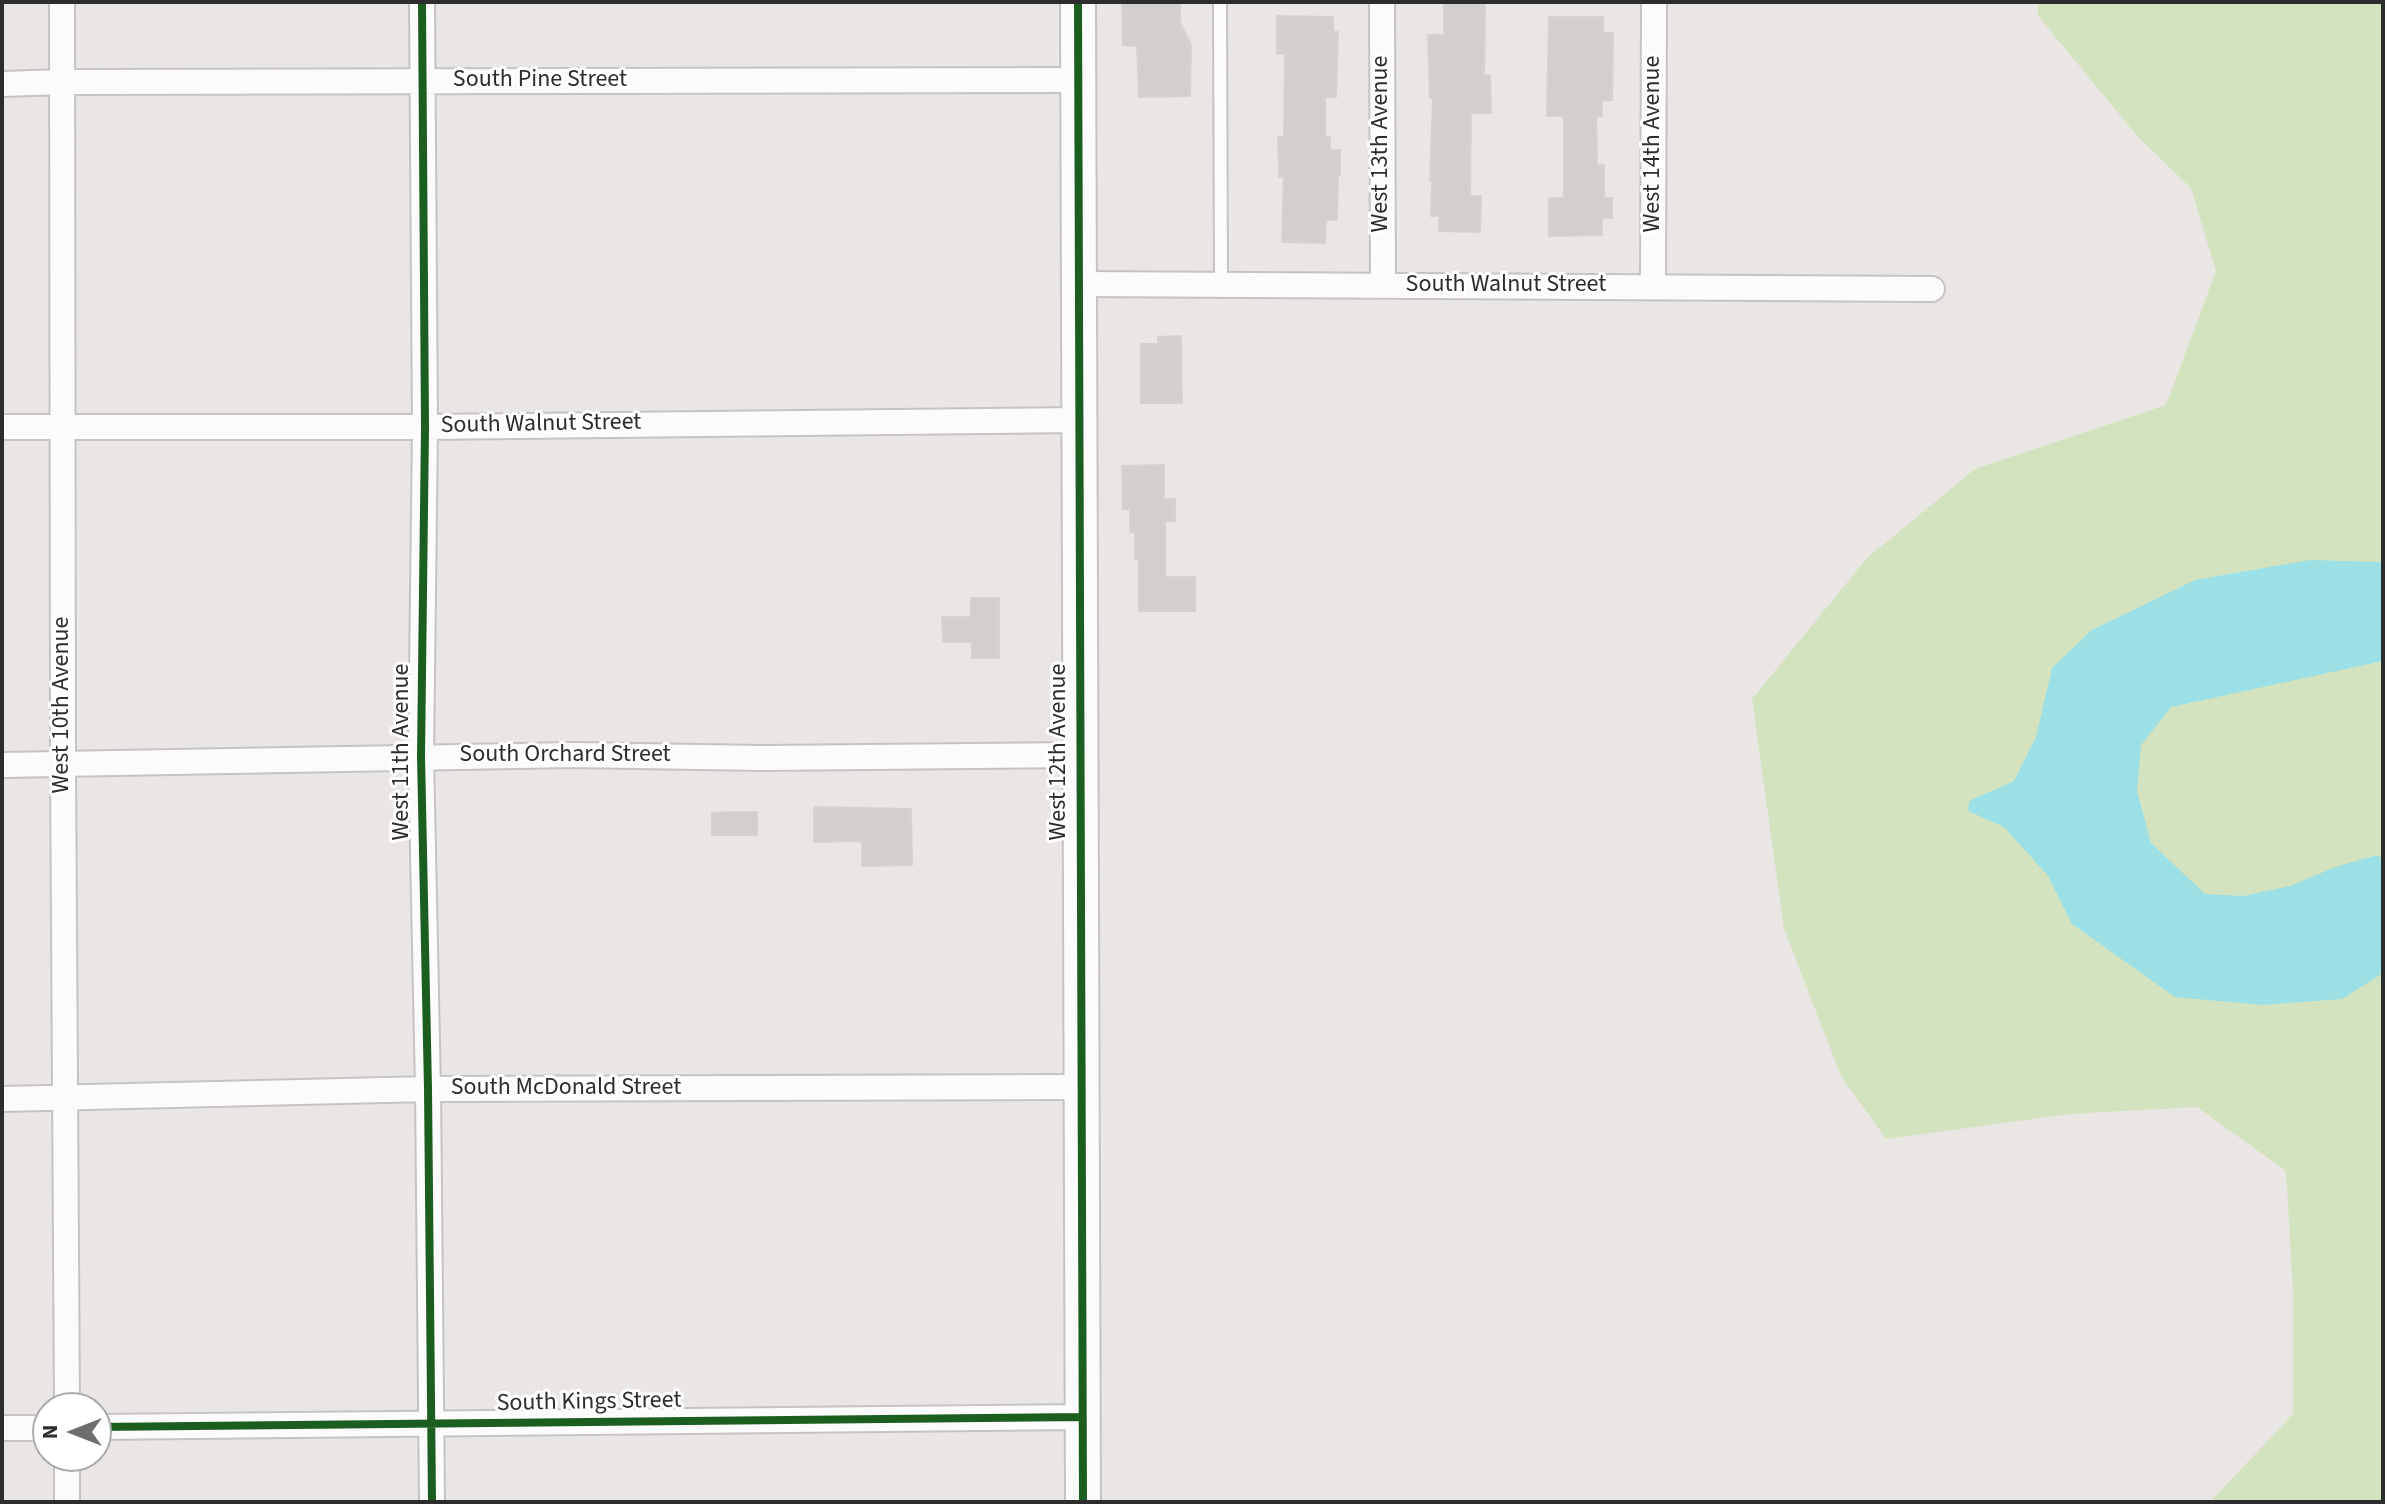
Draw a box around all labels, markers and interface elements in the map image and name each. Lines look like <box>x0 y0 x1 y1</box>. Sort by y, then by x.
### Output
street label: West 13th Avenue <box>1368 55 1396 233</box>
street label: West 14th Avenue <box>1640 55 1668 233</box>
street label: South Pine Street <box>453 67 627 95</box>
street label: South Walnut Street <box>1406 272 1606 300</box>
street label: South Walnut Street <box>440 409 642 441</box>
street label: West 10th Avenue <box>49 616 77 794</box>
street label: West 11th Avenue <box>389 663 417 841</box>
street label: West 12th Avenue <box>1046 663 1074 841</box>
street label: South Orchard Street <box>459 742 671 770</box>
street label: South McDonald Street <box>451 1075 681 1103</box>
street label: South Kings Street <box>496 1387 682 1419</box>
north arrow <box>32 1392 112 1472</box>
text: N <box>34 1425 66 1439</box>

